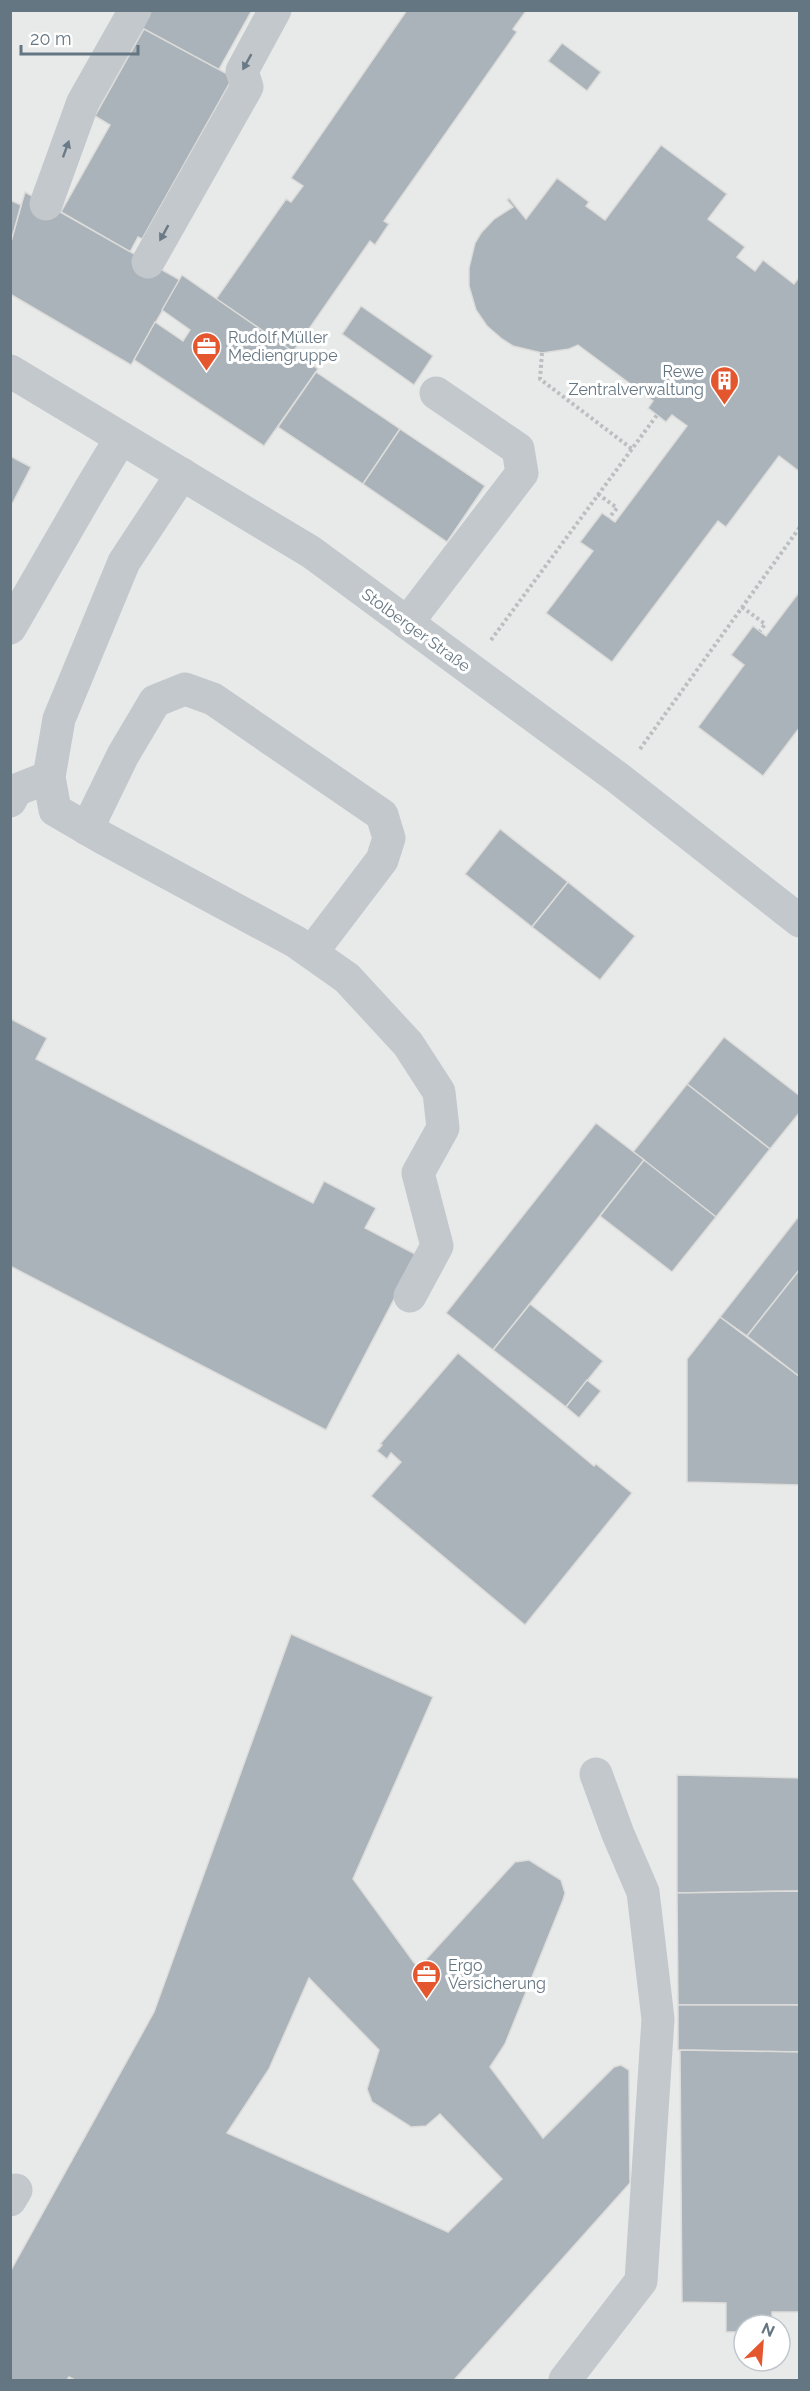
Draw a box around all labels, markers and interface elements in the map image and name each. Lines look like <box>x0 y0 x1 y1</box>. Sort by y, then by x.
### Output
scale bar <box>21 18 138 56</box>
text: 20 m <box>30 28 72 49</box>
one-way arrow <box>242 54 253 70</box>
one-way arrow <box>62 140 72 158</box>
one-way arrow <box>159 225 169 242</box>
place label: Rudolf Müller Mediengruppe <box>228 328 338 365</box>
office icon: Rudolf Müller Mediengruppe <box>191 330 223 372</box>
place label: Rewe Zentralverwaltung <box>569 362 704 399</box>
building icon: Rewe Zentralverwaltung <box>709 364 741 406</box>
street label: Stolberger Straße <box>358 584 474 676</box>
place label: Ergo Versicherung <box>448 1956 546 1993</box>
office icon: Ergo Versicherung <box>411 1958 443 2000</box>
north arrow <box>732 2313 792 2373</box>
text: N <box>759 2319 778 2341</box>

